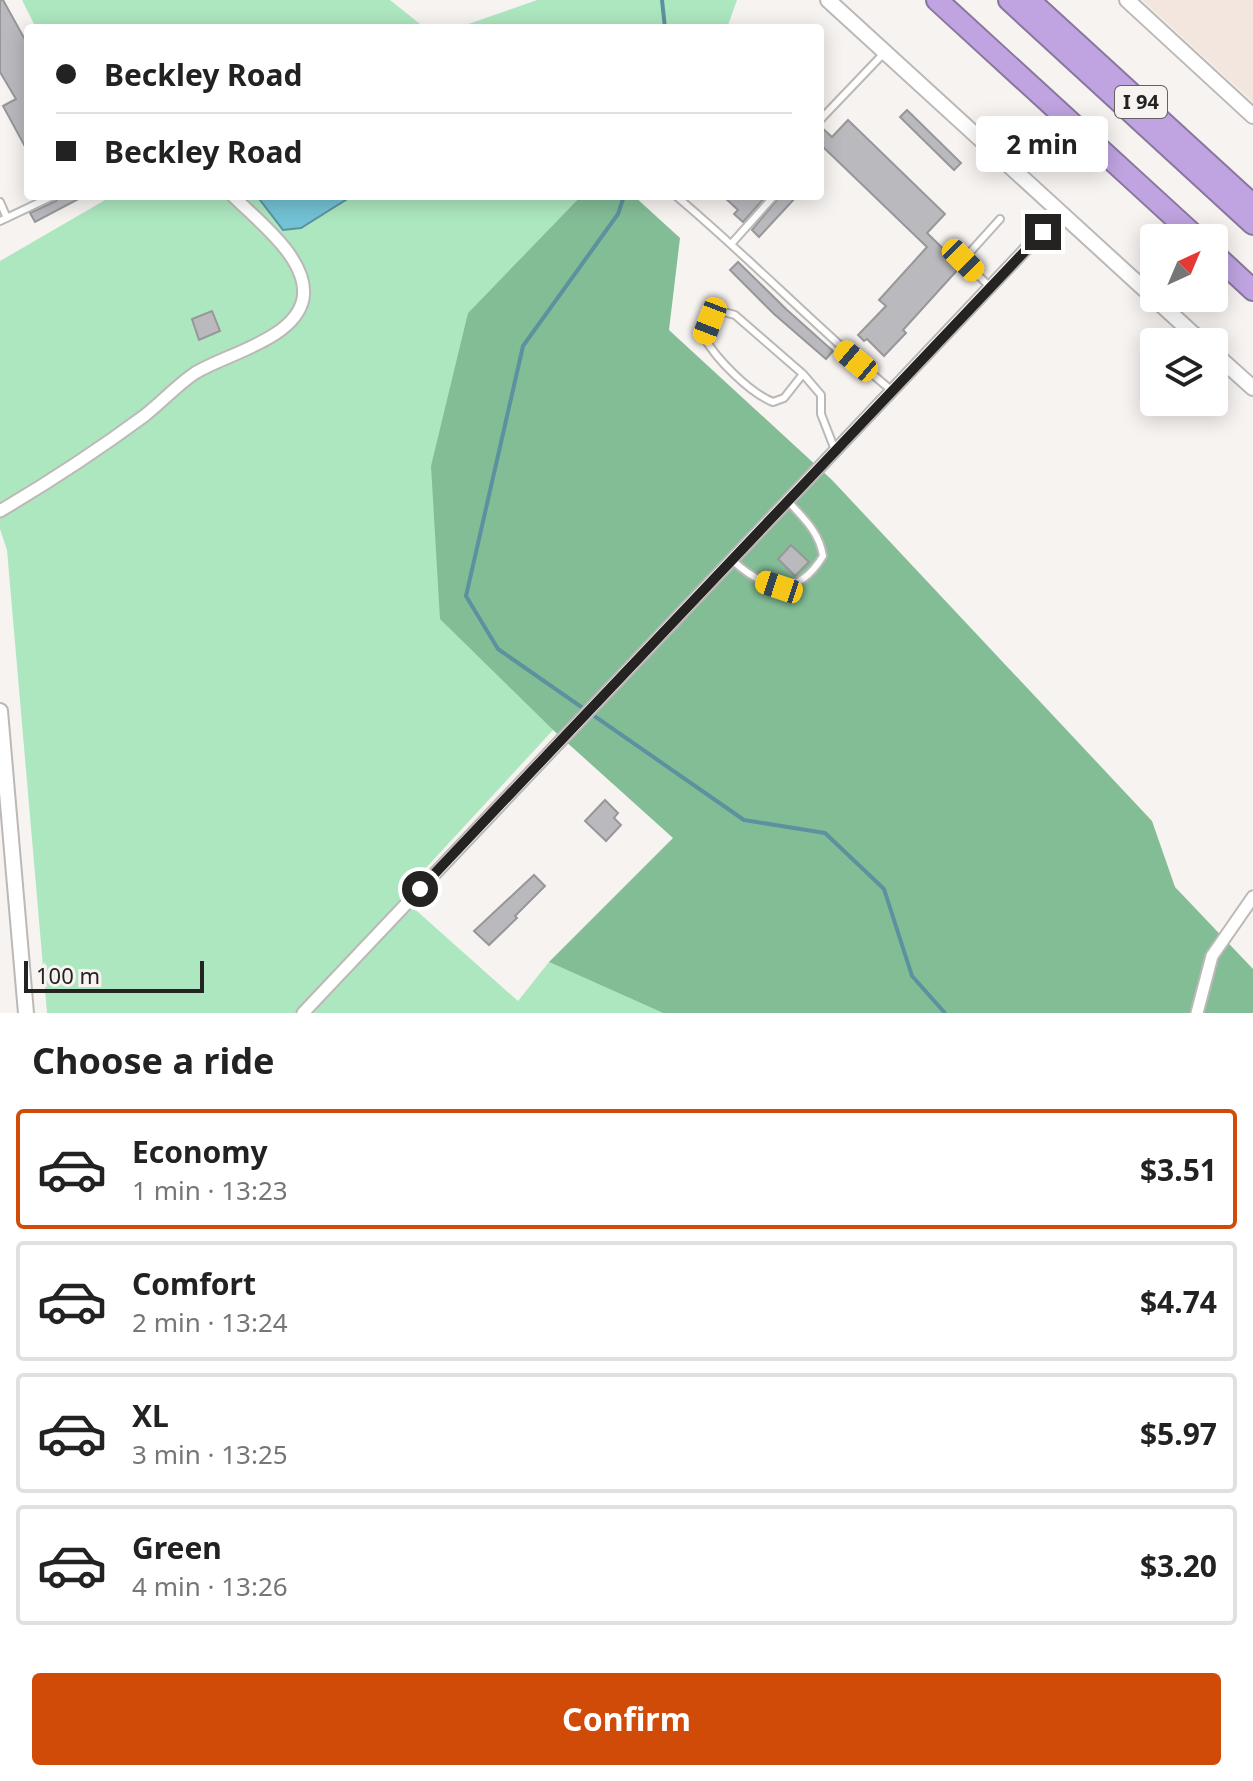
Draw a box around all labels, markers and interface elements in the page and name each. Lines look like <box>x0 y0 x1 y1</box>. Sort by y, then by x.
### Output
text: Beckley Road <box>104 54 302 95</box>
road number: I 94 <box>1115 86 1167 118</box>
callout: 2 min <box>977 116 1109 172</box>
text: 2 min <box>1006 126 1078 162</box>
text: Beckley Road <box>104 131 302 172</box>
route end <box>1025 214 1061 250</box>
north arrow <box>1140 224 1228 312</box>
map controls <box>1140 224 1228 416</box>
car <box>938 235 988 285</box>
car <box>690 294 730 348</box>
button: layers <box>1140 328 1228 416</box>
car <box>830 336 882 386</box>
car <box>752 568 806 606</box>
route start <box>402 871 438 907</box>
scale bar <box>24 957 204 993</box>
text: 100 m <box>36 960 100 990</box>
text: Choose a ride <box>32 1036 274 1085</box>
text: Economy <box>132 1131 268 1172</box>
icon: car <box>36 1133 108 1205</box>
text: $3.51 <box>1140 1149 1217 1190</box>
text: 1 min · 13:23 <box>132 1172 288 1208</box>
text: Comfort <box>132 1263 256 1304</box>
icon: car <box>36 1265 108 1337</box>
text: $4.74 <box>1140 1281 1217 1322</box>
text: 2 min · 13:24 <box>132 1304 288 1340</box>
text: XL <box>132 1395 169 1436</box>
icon: car <box>36 1397 108 1469</box>
text: $5.97 <box>1140 1413 1217 1454</box>
text: 3 min · 13:25 <box>132 1436 288 1472</box>
text: Green <box>132 1527 222 1568</box>
icon: car <box>36 1529 108 1601</box>
text: $3.20 <box>1140 1545 1217 1586</box>
text: 4 min · 13:26 <box>132 1568 288 1604</box>
button: Confirm <box>32 1673 1221 1765</box>

